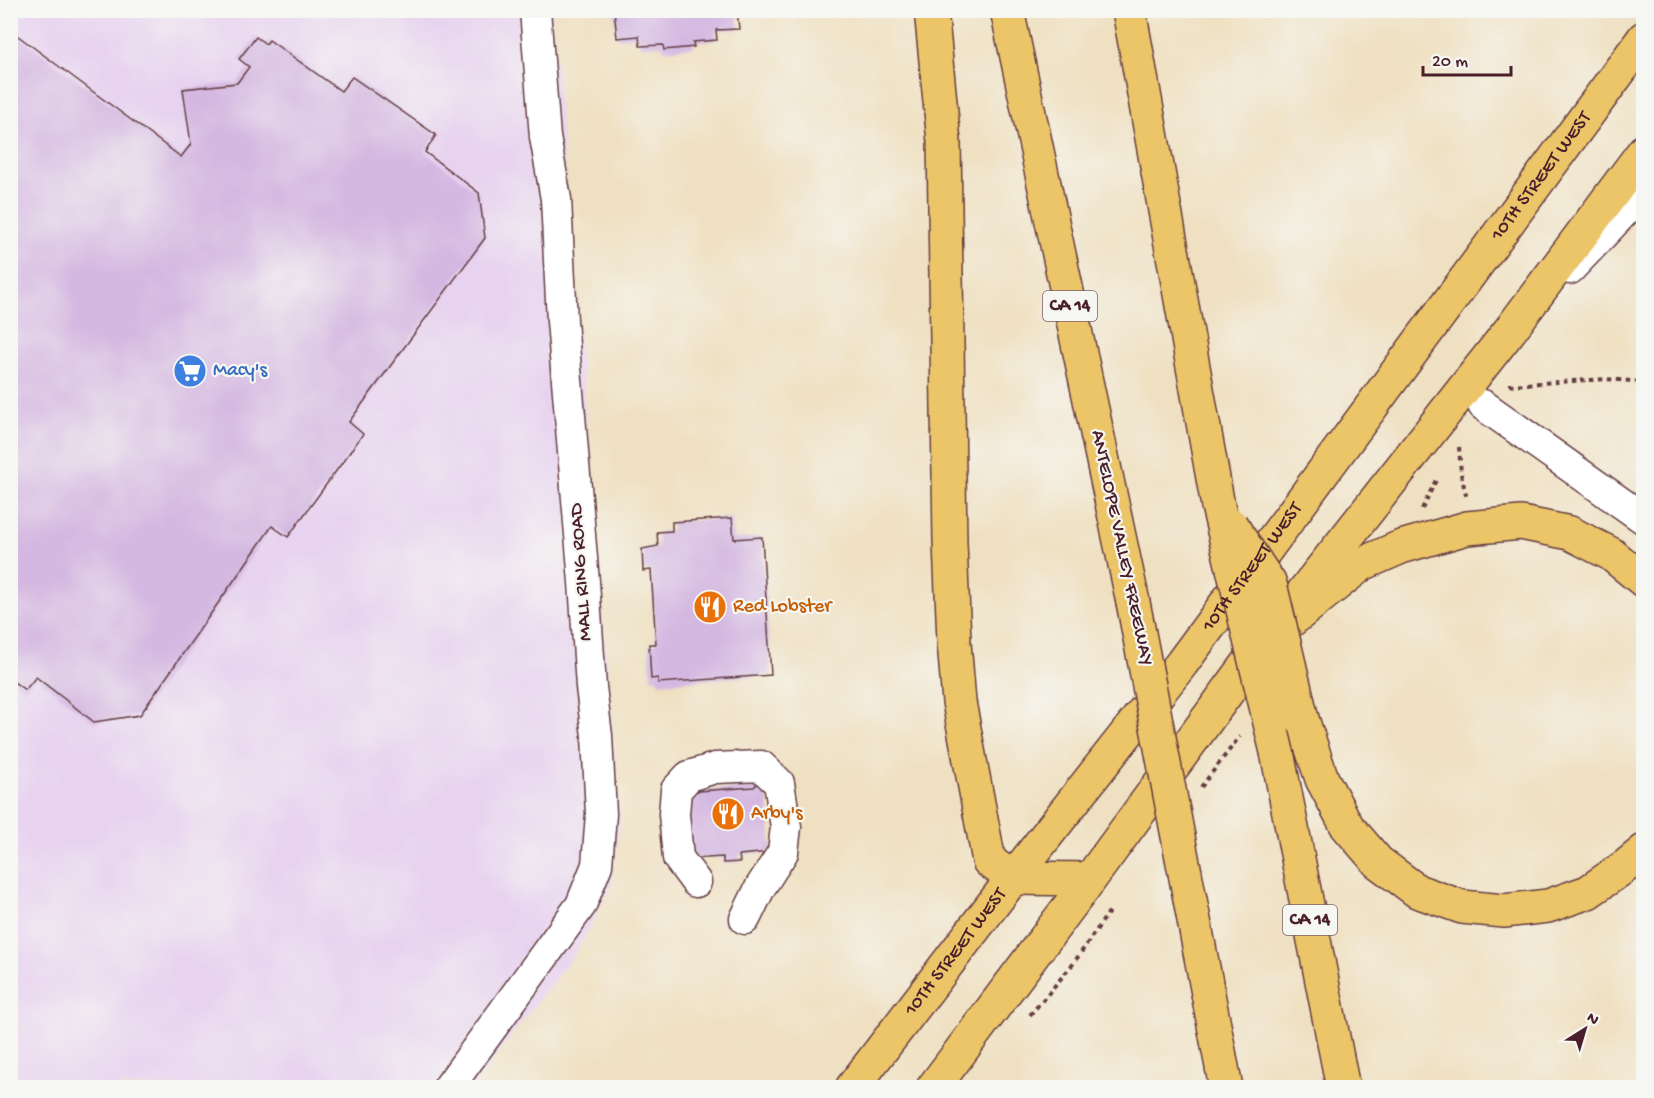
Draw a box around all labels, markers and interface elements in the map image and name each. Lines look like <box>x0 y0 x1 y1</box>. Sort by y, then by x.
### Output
scale bar <box>1423 39 1512 77</box>
text: 20 m <box>1432 52 1468 73</box>
street label: 10TH STREET WEST <box>1486 107 1598 246</box>
road number: CA 14 <box>1043 291 1097 321</box>
supermarket icon: Macy's <box>172 353 208 389</box>
place label: Macy's <box>213 360 268 383</box>
street label: ANTELOPE VALLEY FREEWAY <box>1085 428 1157 668</box>
street label: 10TH STREET WEST <box>1197 497 1309 637</box>
street label: MALL RING ROAD <box>566 501 598 642</box>
restaurant icon: Red Lobster <box>692 589 728 625</box>
place label: Red Lobster <box>733 596 833 619</box>
restaurant icon: Arby's <box>710 796 746 832</box>
place label: Arby's <box>751 803 803 826</box>
street label: 10TH STREET WEST <box>899 883 1013 1021</box>
road number: CA 14 <box>1283 905 1337 935</box>
north arrow <box>1555 999 1615 1059</box>
text: N <box>1582 1009 1602 1031</box>

